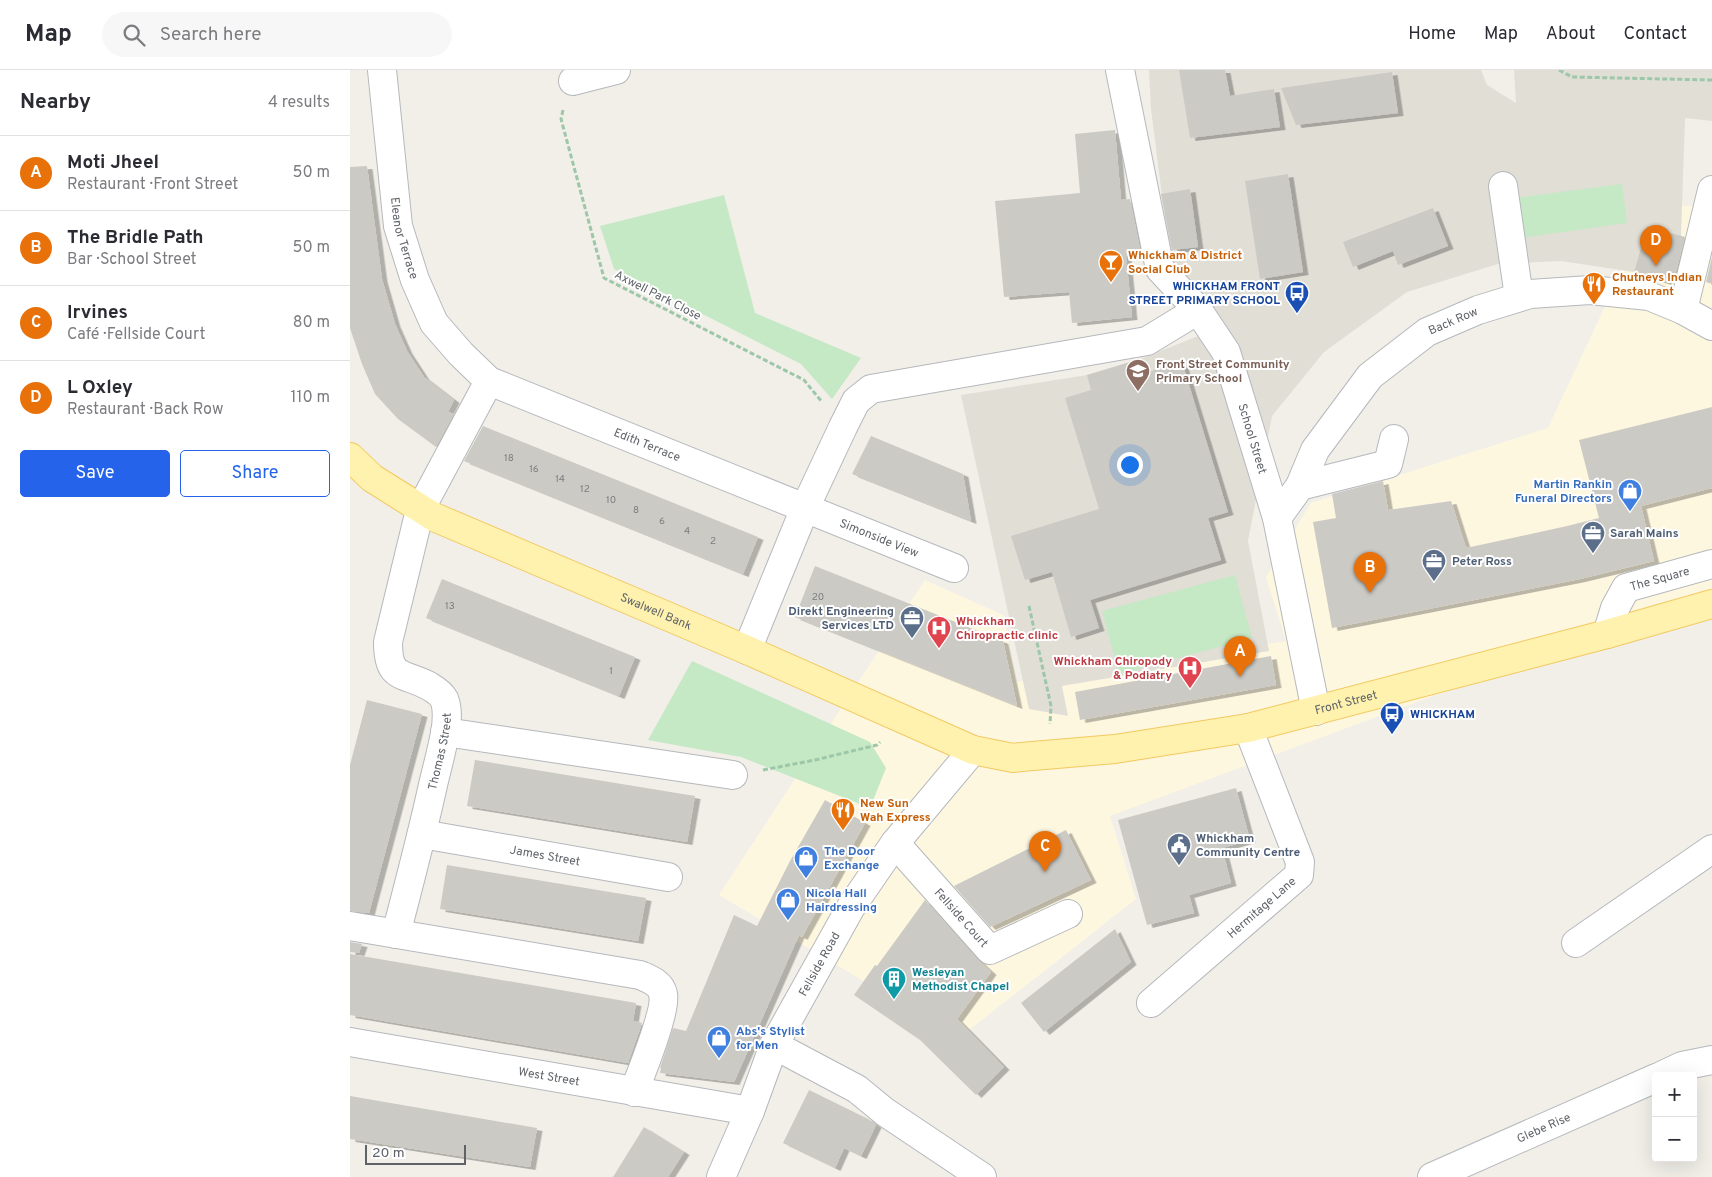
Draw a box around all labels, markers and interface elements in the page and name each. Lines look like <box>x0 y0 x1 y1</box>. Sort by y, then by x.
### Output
search box <box>102 12 452 57</box>
text: Map <box>25 20 72 50</box>
icon: search <box>120 21 148 49</box>
text: Search here <box>160 23 261 47</box>
text: Home <box>1408 23 1456 46</box>
text: Map <box>1484 23 1518 46</box>
text: About <box>1546 23 1595 46</box>
text: Contact <box>1623 23 1687 46</box>
text: Nearby <box>20 89 91 116</box>
text: 4 results <box>268 93 330 113</box>
text: Moti Jheel <box>67 151 159 175</box>
text: A <box>30 163 42 183</box>
text: 50 m <box>293 163 330 183</box>
text: Restaurant · Front Street <box>67 175 238 195</box>
street label: Eleanor Terrace <box>386 196 421 282</box>
pin: D <box>1640 225 1672 266</box>
text: The Bridle Path <box>67 226 204 250</box>
text: B <box>30 238 42 258</box>
text: 50 m <box>293 238 330 258</box>
place label: Whickham & District Social Club <box>1128 248 1242 278</box>
bar icon: Whickham & District Social Club <box>1098 249 1124 283</box>
text: Bar · School Street <box>67 250 197 270</box>
street label: Axwell Park Close <box>611 267 704 325</box>
place label: Chutneys Indian Restaurant <box>1612 270 1702 300</box>
restaurant icon: Chutneys Indian Restaurant <box>1581 271 1607 305</box>
place label: WHICKHAM FRONT STREET PRIMARY SCHOOL <box>1128 279 1280 309</box>
bus stop icon: WHICKHAM FRONT STREET PRIMARY SCHOOL <box>1284 280 1310 314</box>
text: Irvines <box>67 301 128 325</box>
street label: Back Row <box>1426 304 1481 339</box>
text: C <box>31 313 41 333</box>
text: 80 m <box>293 313 330 333</box>
text: Café · Fellside Court <box>67 325 205 345</box>
place label: Front Street Community Primary School <box>1156 357 1290 387</box>
school or university icon: Front Street Community Primary School <box>1125 358 1151 392</box>
text: L Oxley <box>67 376 133 400</box>
text: D <box>30 388 42 408</box>
text: 110 m <box>290 388 330 408</box>
text: Restaurant · Back Row <box>67 400 223 420</box>
street label: School Street <box>1233 402 1270 476</box>
street label: Edith Terrace <box>611 425 683 466</box>
button: Save <box>20 450 170 497</box>
button: Share <box>180 450 330 497</box>
house number: 18 <box>504 452 514 465</box>
your location <box>1117 452 1143 478</box>
house number: 16 <box>529 463 539 476</box>
house number: 14 <box>555 473 565 486</box>
place label: Martin Rankin Funeral Directors <box>1515 477 1612 507</box>
shop icon: Martin Rankin Funeral Directors <box>1617 478 1643 512</box>
house number: 12 <box>580 483 590 496</box>
house number: 10 <box>606 494 616 507</box>
house number: 8 <box>633 504 639 517</box>
house number: 6 <box>659 515 665 528</box>
street label: Simonside View <box>837 516 921 562</box>
office icon: Sarah Mains <box>1580 520 1606 554</box>
house number: 4 <box>684 525 690 538</box>
place label: Sarah Mains <box>1610 526 1679 542</box>
house number: 2 <box>710 535 716 548</box>
office icon: Peter Ross <box>1421 548 1447 582</box>
pin: B <box>1354 552 1386 593</box>
place label: Peter Ross <box>1452 554 1512 570</box>
street label: The Square <box>1628 564 1692 595</box>
street label: Swalwell Bank <box>617 590 694 635</box>
house number: 20 <box>812 591 824 604</box>
house number: 13 <box>445 600 455 613</box>
place label: Direkt Engineering Services LTD <box>788 604 894 634</box>
office icon: Direkt Engineering Services LTD <box>899 605 925 639</box>
place label: Whickham Chiropractic clinic <box>956 614 1058 644</box>
hospital icon: Whickham Chiropractic clinic <box>926 615 952 649</box>
pin: A <box>1224 636 1256 677</box>
place label: Whickham Chiropody & Podiatry <box>1054 654 1172 684</box>
hospital icon: Whickham Chiropody & Podiatry <box>1177 655 1203 689</box>
house number: 1 <box>609 665 613 678</box>
street label: Front Street <box>1313 687 1379 719</box>
bus stop icon: WHICKHAM <box>1379 701 1405 735</box>
place label: WHICKHAM <box>1410 707 1475 723</box>
street label: Thomas Street <box>425 713 456 792</box>
place label: New Sun Wah Express <box>860 796 931 826</box>
restaurant icon: New Sun Wah Express <box>830 797 856 831</box>
pin: C <box>1029 831 1061 872</box>
place label: Whickham Community Centre <box>1196 831 1301 861</box>
public building icon: Whickham Community Centre <box>1166 832 1192 866</box>
street label: James Street <box>508 842 581 871</box>
place label: The Door Exchange <box>824 844 879 874</box>
shop icon: The Door Exchange <box>793 845 819 879</box>
street label: Hermitage Lane <box>1224 874 1300 943</box>
street label: Fellside Court <box>930 885 991 951</box>
place label: Nicola Hall Hairdressing <box>806 886 877 916</box>
shop icon: Nicola Hall Hairdressing <box>775 887 801 921</box>
street label: Fellside Road <box>796 930 844 1000</box>
place label: Wesleyan Methodist Chapel <box>912 965 1009 995</box>
building icon: Wesleyan Methodist Chapel <box>881 966 907 1000</box>
place label: Abs's Stylist for Men <box>736 1024 805 1054</box>
shop icon: Abs's Stylist for Men <box>706 1025 732 1059</box>
street label: West Street <box>517 1064 581 1090</box>
map controls <box>1652 1072 1697 1162</box>
button: + <box>1652 1072 1697 1117</box>
street label: Glebe Rise <box>1515 1110 1573 1147</box>
button: − <box>1652 1117 1697 1162</box>
scale bar <box>365 1142 466 1165</box>
text: 20 m <box>372 1145 405 1162</box>

